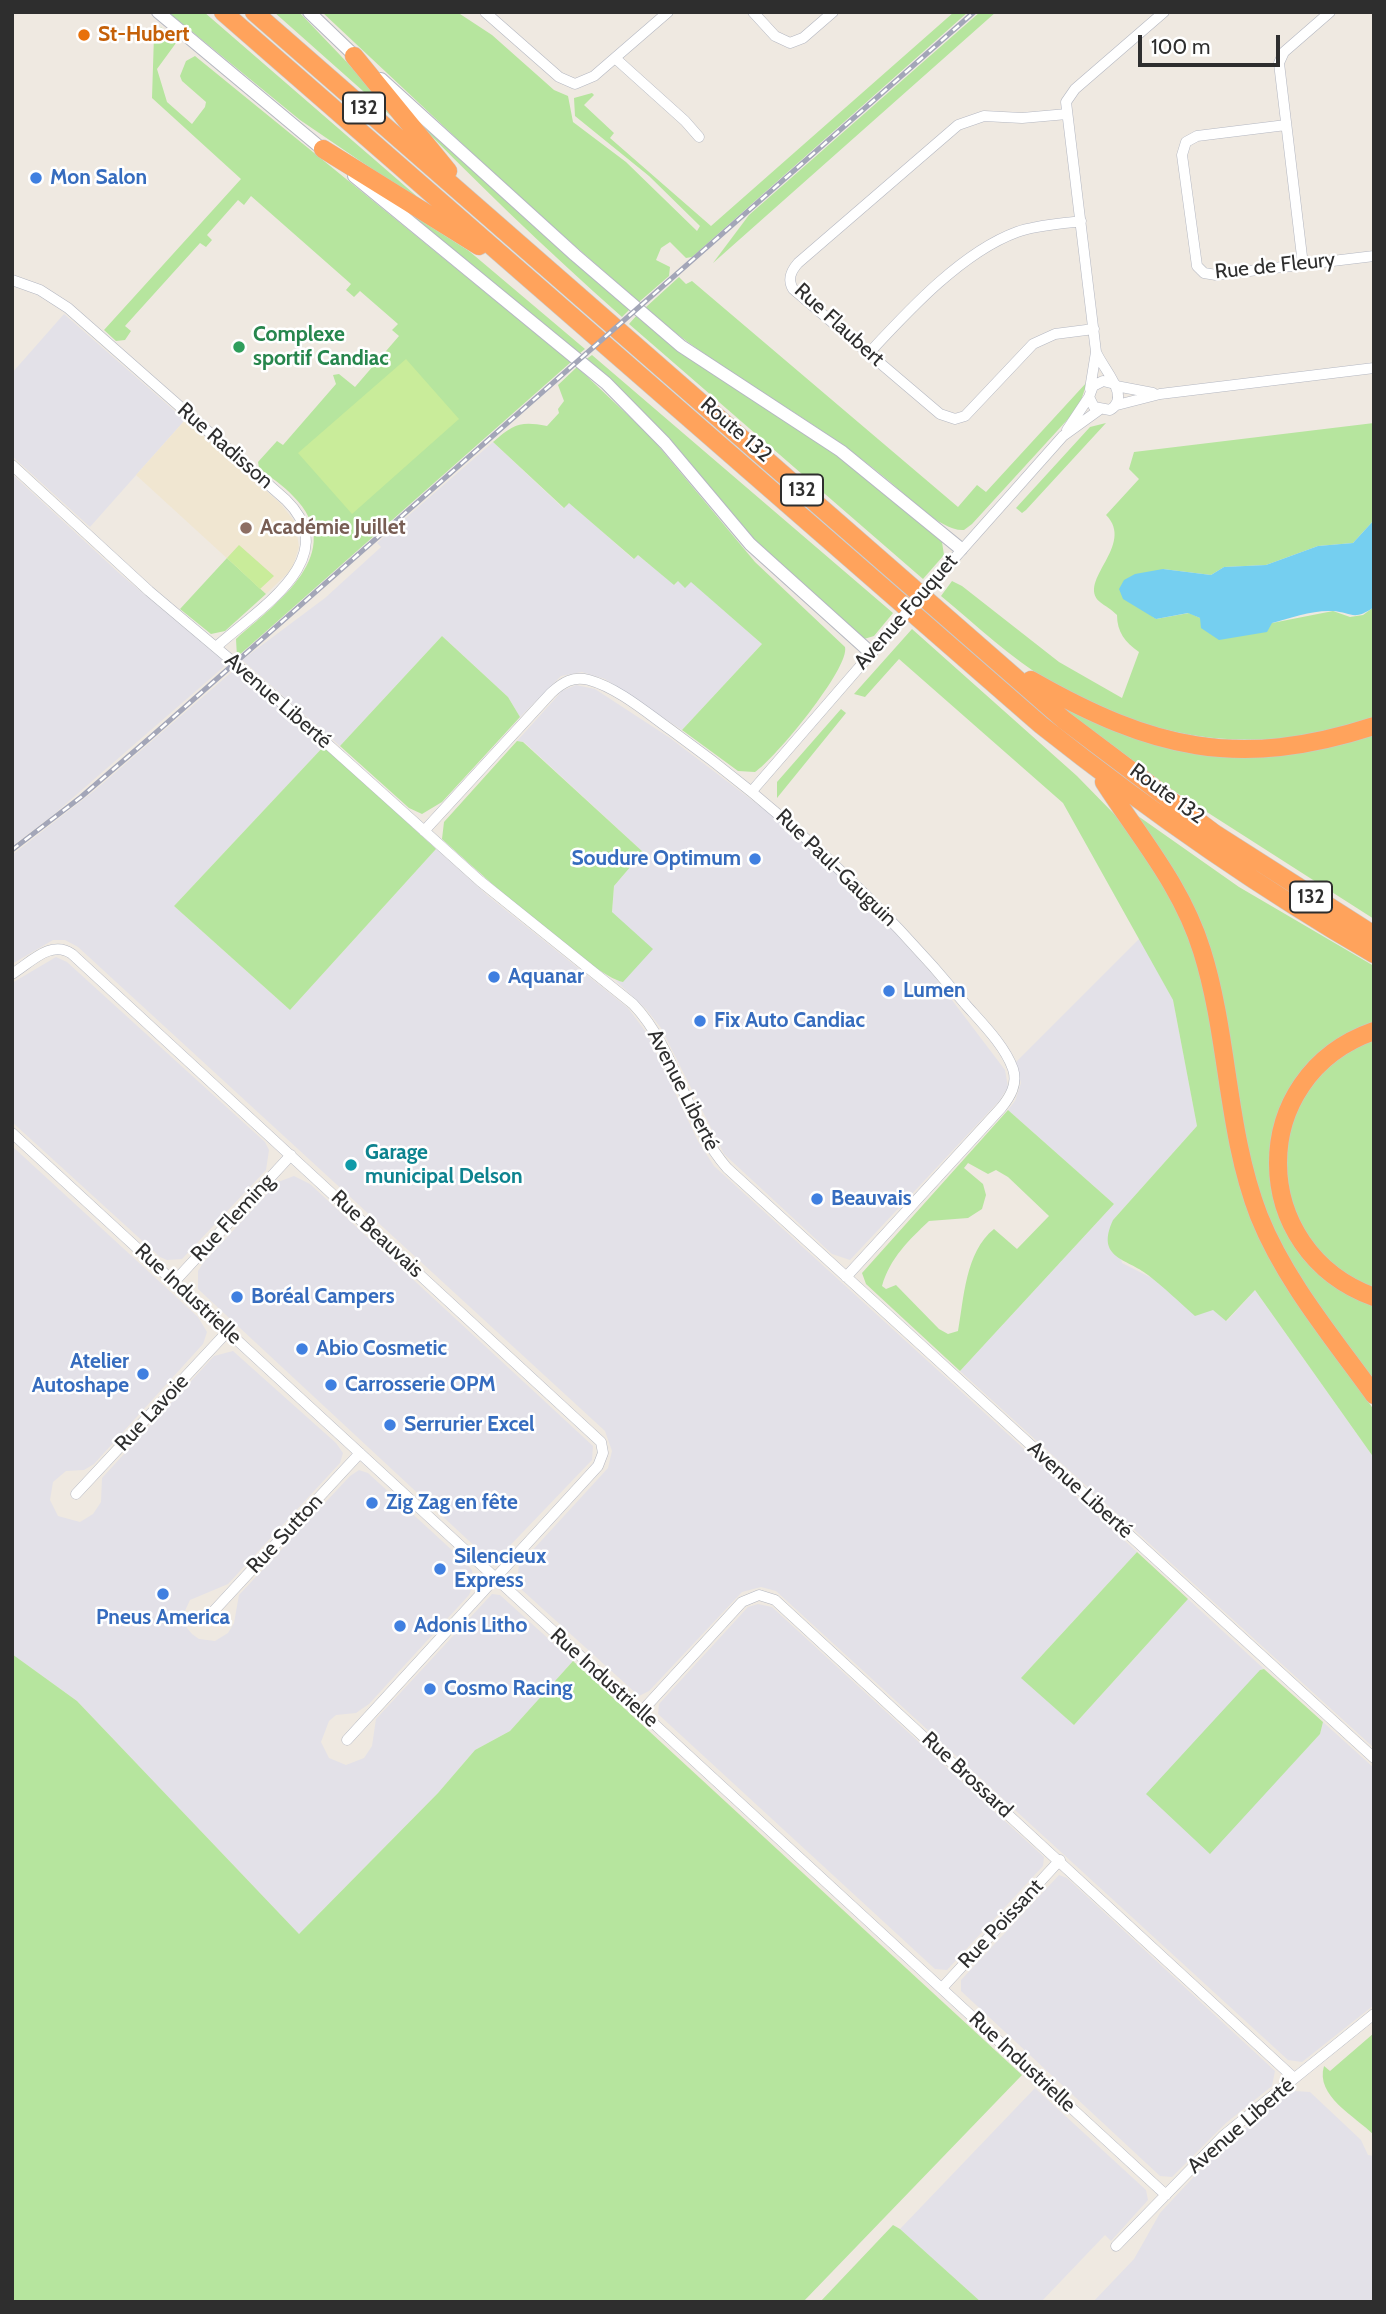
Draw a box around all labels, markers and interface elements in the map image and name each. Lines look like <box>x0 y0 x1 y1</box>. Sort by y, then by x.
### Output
scale bar <box>1141 21 1283 65</box>
place label: St-Hubert <box>98 22 190 48</box>
marker: St-Hubert <box>76 27 92 43</box>
text: 100 m <box>1151 34 1210 59</box>
road number: 132 <box>343 92 385 124</box>
place label: Mon Salon <box>50 165 147 191</box>
marker: Mon Salon <box>28 170 44 186</box>
street label: Rue de Fleury <box>1214 247 1336 285</box>
street label: Rue Flaubert <box>789 278 889 372</box>
place label: Complexe sportif Candiac <box>253 322 389 372</box>
marker: Complexe sportif Candiac <box>231 339 247 355</box>
street label: Route 132 <box>695 392 777 468</box>
street label: Rue Radisson <box>172 398 278 494</box>
road number: 132 <box>781 475 823 505</box>
place label: Académie Juillet <box>260 515 406 541</box>
marker: Académie Juillet <box>238 520 254 536</box>
street label: Avenue Fouquet <box>849 549 963 675</box>
street label: Avenue Liberté <box>220 648 336 754</box>
street label: Route 132 <box>1125 758 1209 830</box>
street label: Rue Paul-Gauguin <box>770 804 902 932</box>
place label: Soudure Optimum <box>571 846 741 872</box>
marker: Soudure Optimum <box>747 851 763 867</box>
road number: 132 <box>1290 882 1332 912</box>
place label: Aquanar <box>508 964 584 990</box>
marker: Aquanar <box>486 969 502 985</box>
place label: Lumen <box>903 978 966 1004</box>
marker: Lumen <box>881 983 897 999</box>
place label: Fix Auto Candiac <box>714 1008 865 1034</box>
marker: Fix Auto Candiac <box>692 1013 708 1029</box>
street label: Avenue Liberté <box>642 1025 724 1155</box>
place label: Garage municipal Delson <box>365 1140 522 1190</box>
marker: Garage municipal Delson <box>343 1157 359 1173</box>
street label: Rue Fleming <box>186 1169 280 1267</box>
street label: Rue Beauvais <box>326 1185 428 1283</box>
place label: Beauvais <box>831 1186 912 1212</box>
marker: Beauvais <box>809 1191 825 1207</box>
street label: Rue Industrielle <box>129 1238 247 1350</box>
place label: Boréal Campers <box>251 1284 395 1310</box>
marker: Boréal Campers <box>229 1289 245 1305</box>
place label: Abio Cosmetic <box>316 1336 447 1362</box>
marker: Abio Cosmetic <box>294 1341 310 1357</box>
place label: Atelier Autoshape <box>32 1349 129 1399</box>
marker: Atelier Autoshape <box>135 1366 151 1382</box>
street label: Rue Lavoie <box>110 1369 194 1457</box>
place label: Carrosserie OPM <box>345 1372 496 1398</box>
marker: Carrosserie OPM <box>323 1377 339 1393</box>
place label: Serrurier Excel <box>404 1412 535 1438</box>
marker: Serrurier Excel <box>382 1417 398 1433</box>
street label: Avenue Liberté <box>1022 1436 1138 1544</box>
street label: Rue Sutton <box>242 1489 328 1579</box>
place label: Zig Zag en fête <box>386 1490 518 1516</box>
marker: Zig Zag en fête <box>364 1495 380 1511</box>
place label: Silencieux Express <box>454 1544 546 1594</box>
marker: Silencieux Express <box>432 1561 448 1577</box>
marker: Pneus America <box>155 1586 171 1602</box>
place label: Pneus America <box>96 1605 230 1631</box>
place label: Adonis Litho <box>414 1613 527 1639</box>
marker: Adonis Litho <box>392 1618 408 1634</box>
street label: Rue Industrielle <box>545 1623 663 1733</box>
place label: Cosmo Racing <box>444 1676 573 1702</box>
marker: Cosmo Racing <box>422 1681 438 1697</box>
street label: Rue Brossard <box>916 1727 1018 1823</box>
street label: Rue Poissant <box>953 1874 1049 1974</box>
street label: Rue Industrielle <box>963 2006 1081 2118</box>
street label: Avenue Liberté <box>1183 2073 1299 2179</box>

